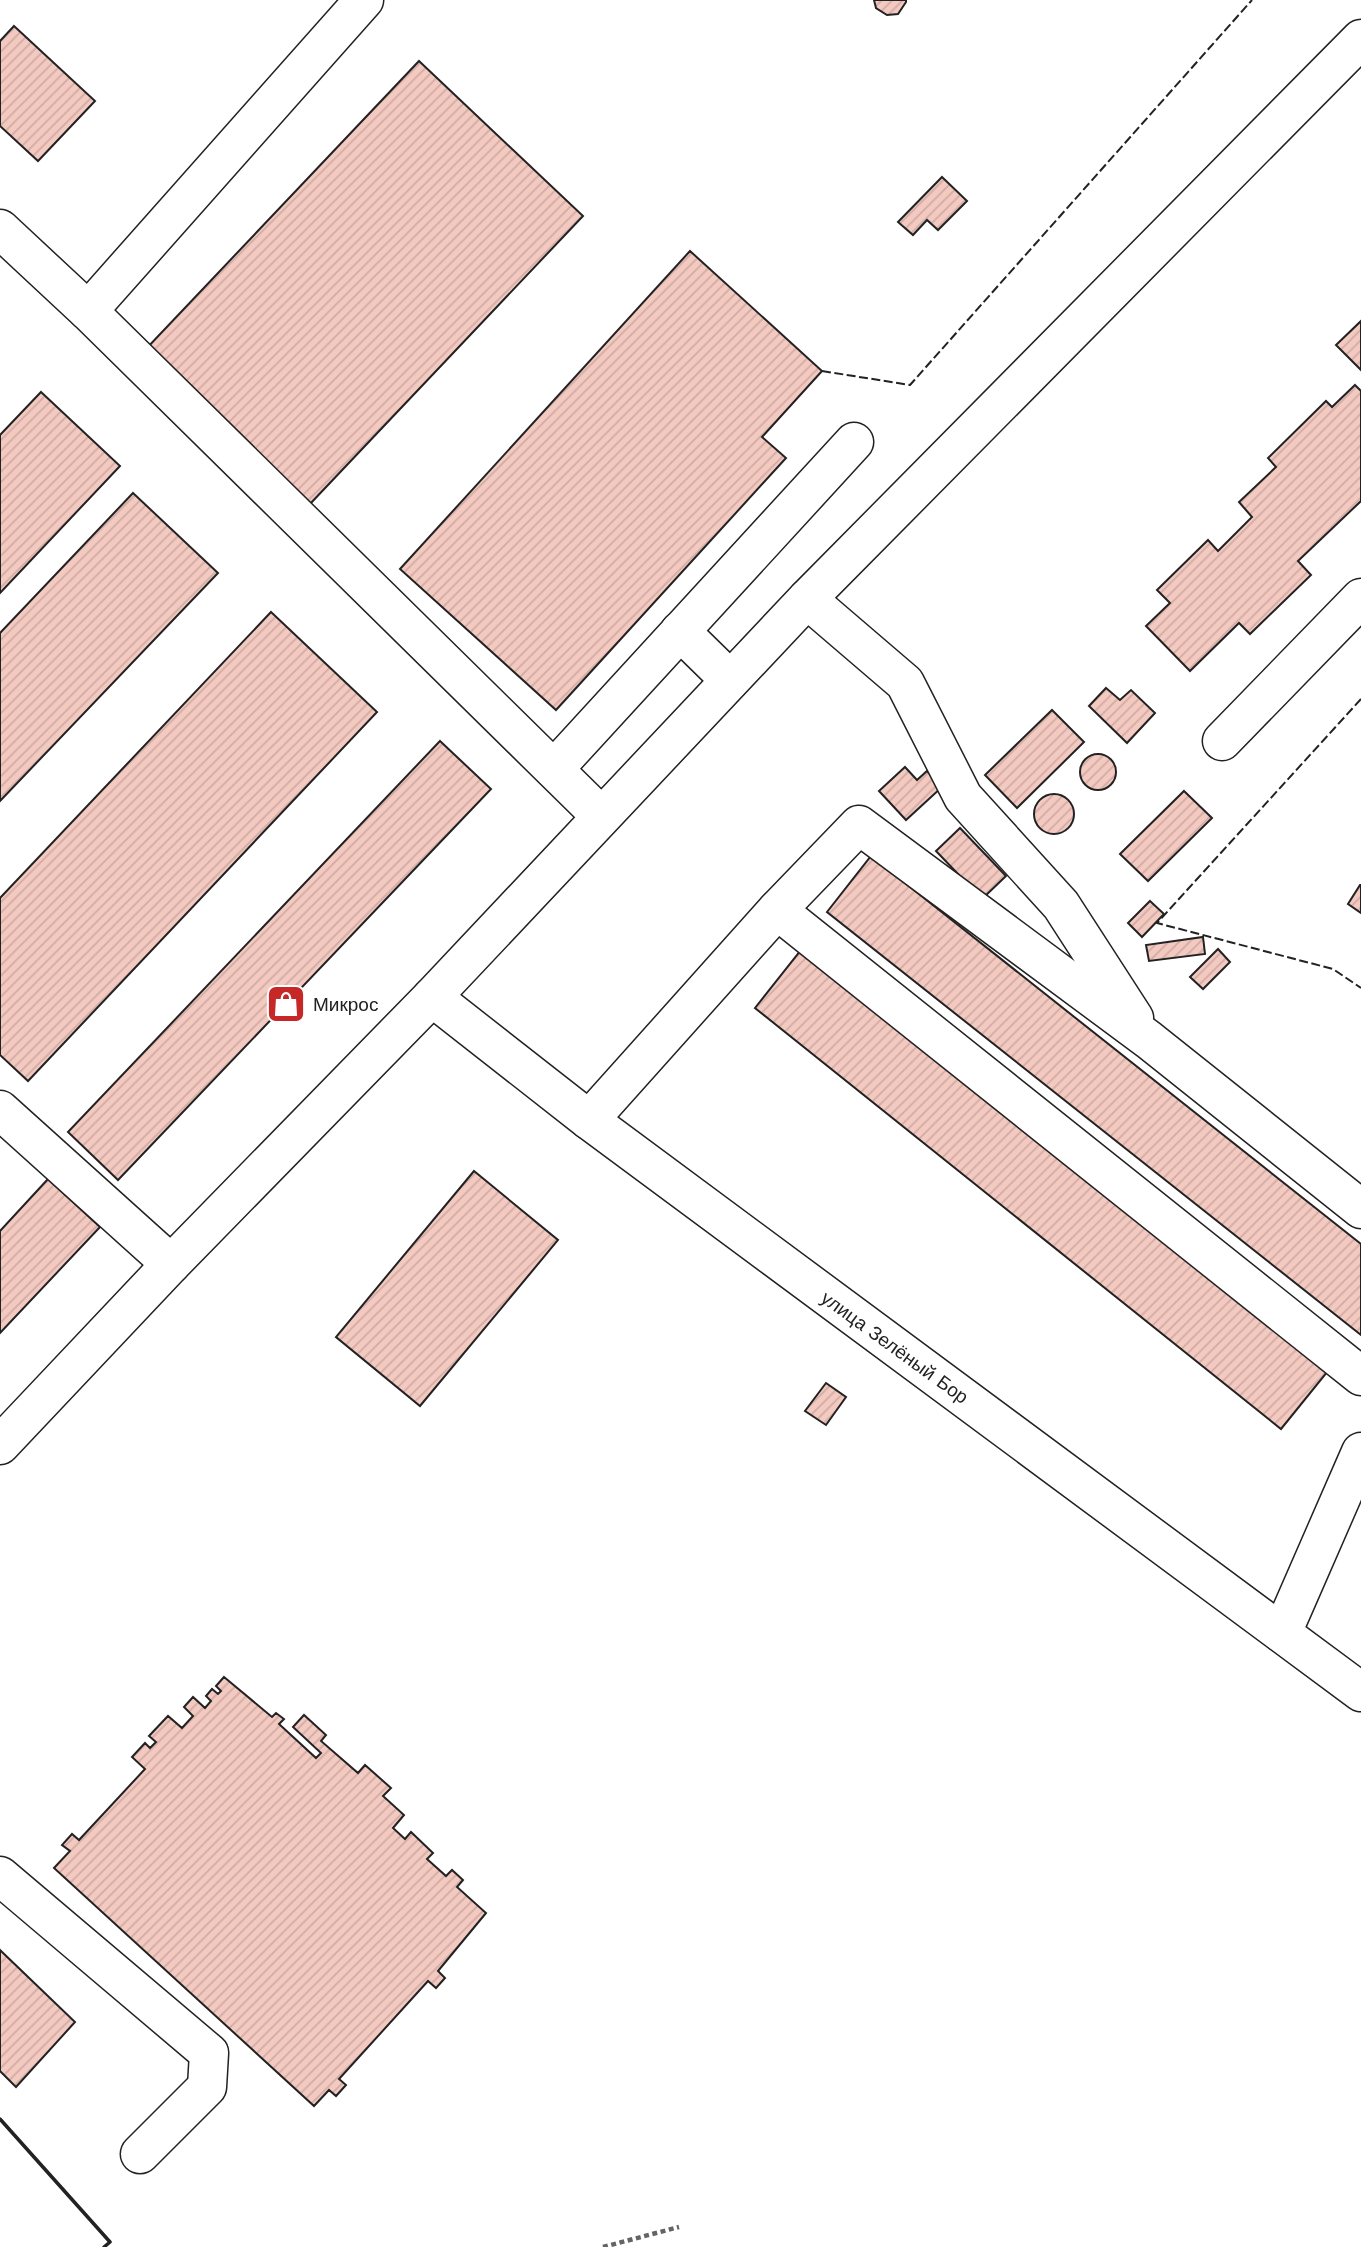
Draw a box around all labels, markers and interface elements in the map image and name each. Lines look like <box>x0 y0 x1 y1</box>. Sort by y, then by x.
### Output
shop icon: Микрос <box>265 983 307 1025</box>
place label: Микрос <box>313 993 378 1016</box>
street label: улица Зелёный Бор <box>817 1286 973 1409</box>

